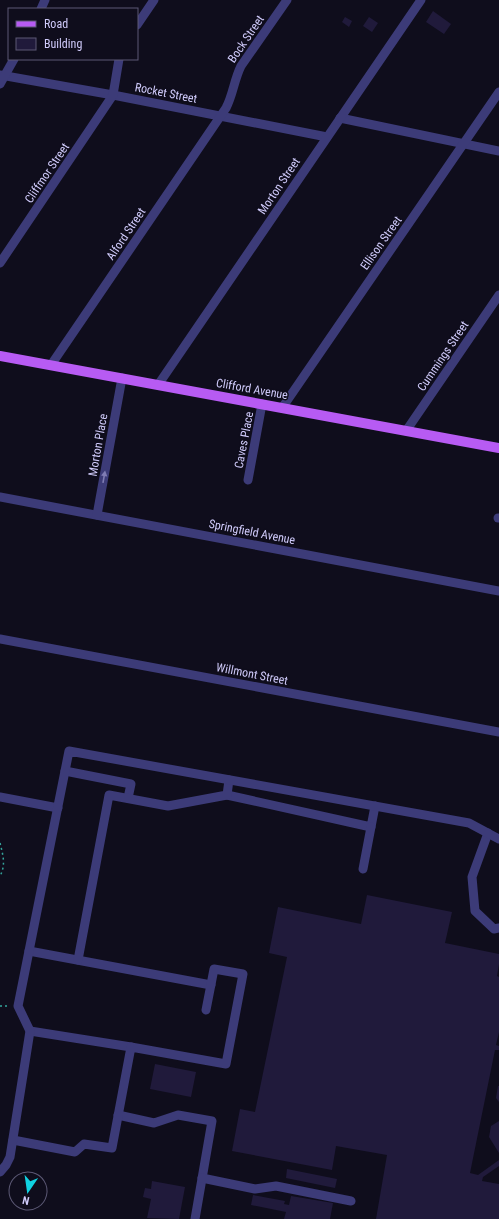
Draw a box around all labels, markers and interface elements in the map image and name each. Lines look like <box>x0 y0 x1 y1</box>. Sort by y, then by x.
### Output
legend <box>8 8 138 60</box>
street label: Bock Street <box>225 12 267 65</box>
text: Road <box>44 17 68 31</box>
text: Building <box>44 37 82 51</box>
street label: Rocket Street <box>134 80 199 106</box>
street label: Cliffmor Street <box>22 140 72 206</box>
street label: Morton Street <box>255 155 303 217</box>
street label: Alford Street <box>103 205 149 263</box>
street label: Ellison Street <box>357 213 405 273</box>
street label: Cummings Street <box>414 318 472 394</box>
street label: Clifford Avenue <box>215 376 289 402</box>
street label: Caves Place <box>232 410 256 470</box>
street label: Morton Place <box>86 412 110 477</box>
one-way arrow <box>101 470 107 483</box>
street label: Springfield Avenue <box>208 517 297 547</box>
street label: Willmont Street <box>215 660 289 688</box>
north arrow <box>8 1171 48 1211</box>
text: N <box>21 1193 31 1207</box>

